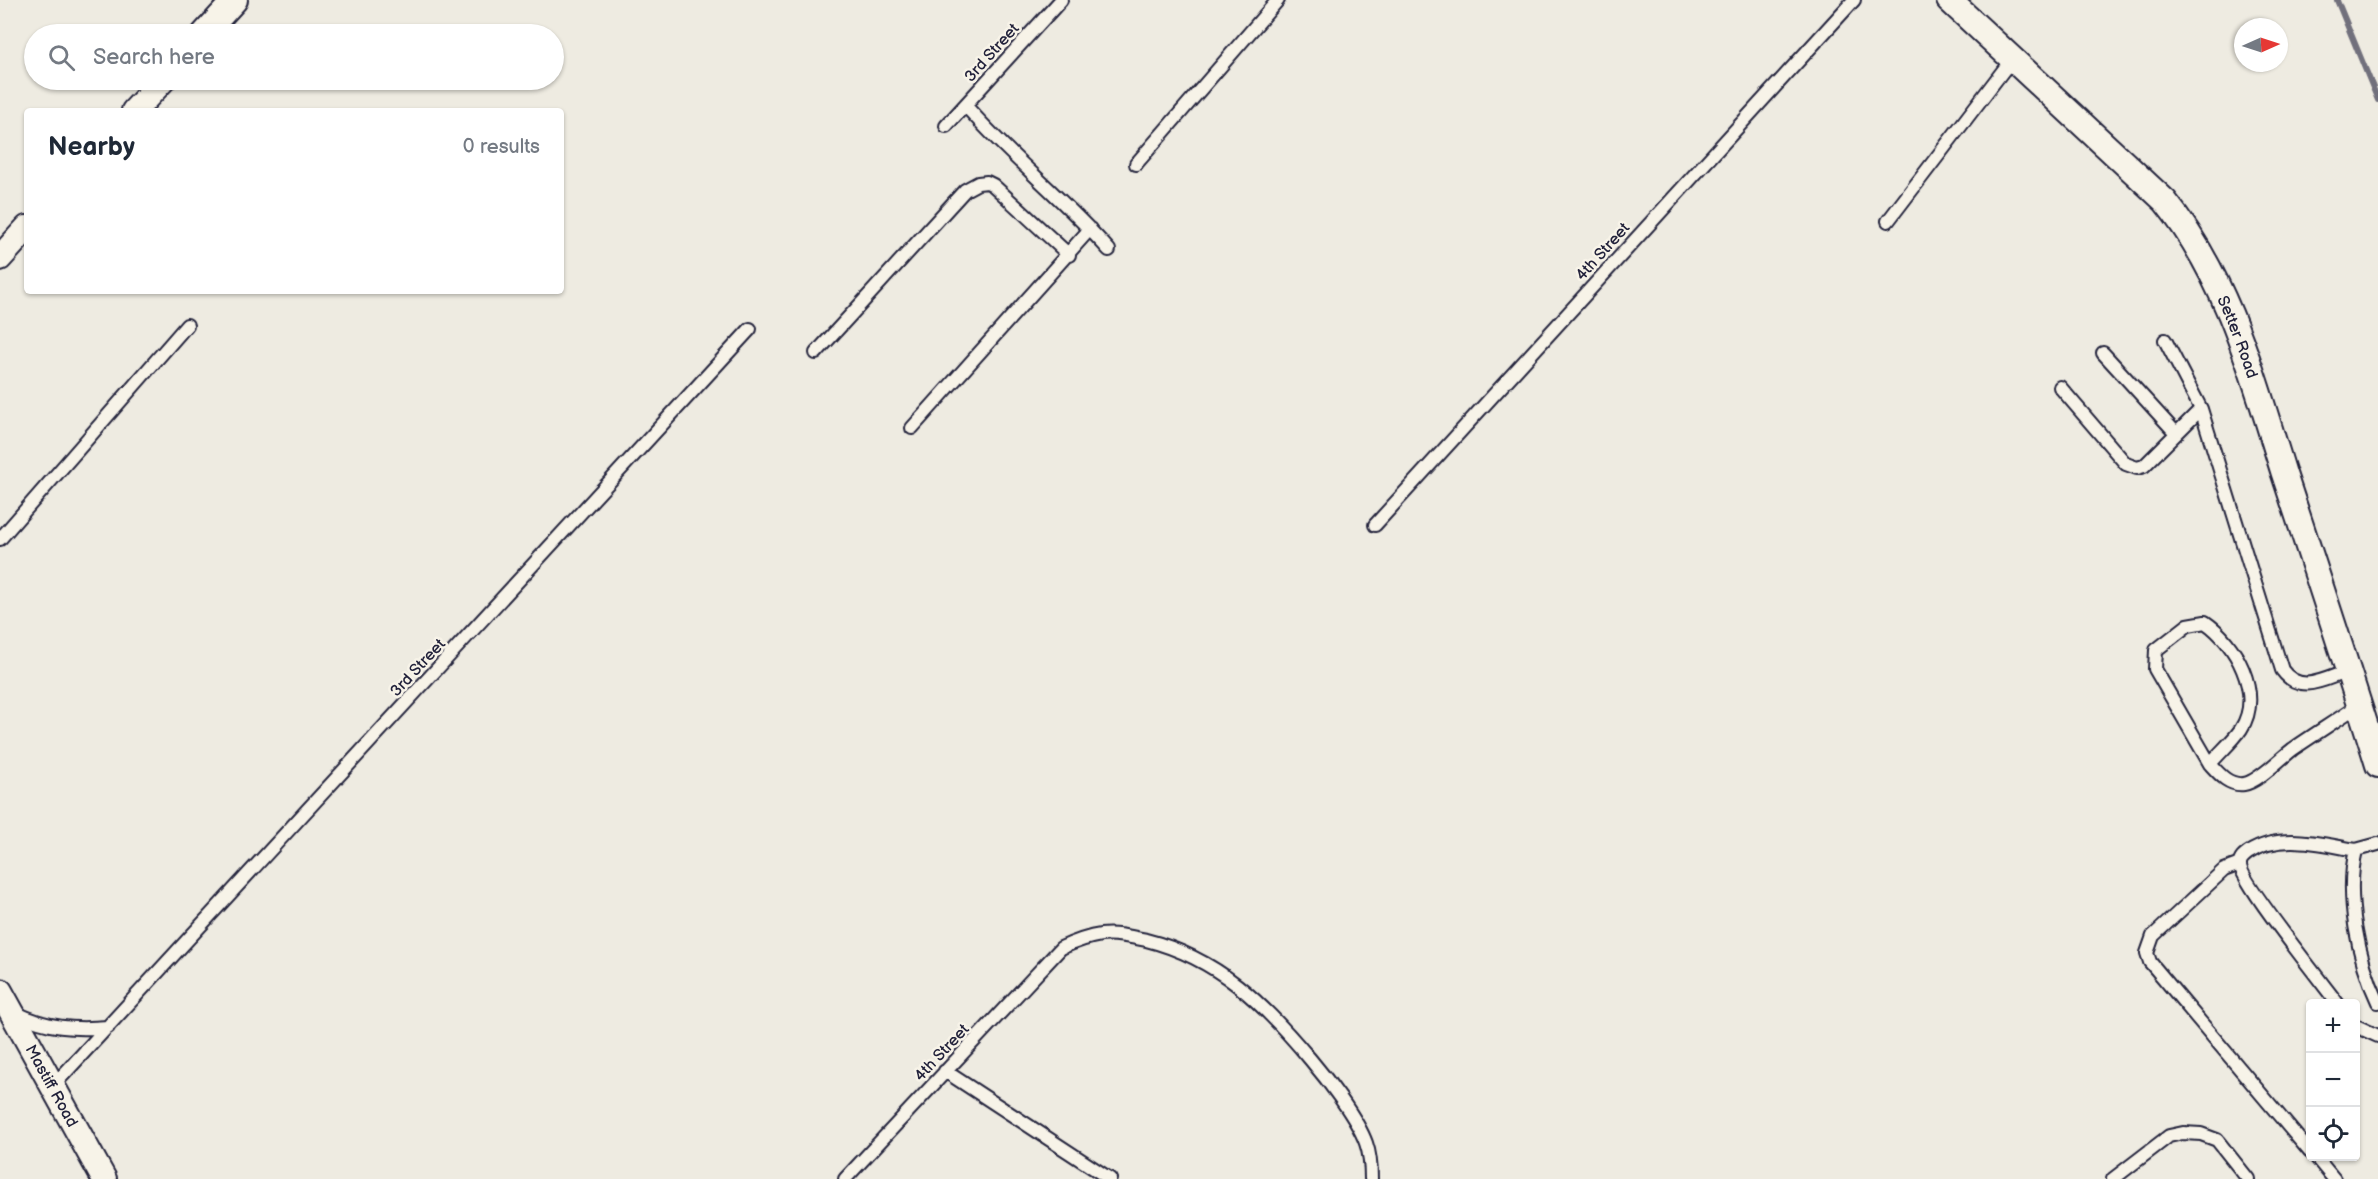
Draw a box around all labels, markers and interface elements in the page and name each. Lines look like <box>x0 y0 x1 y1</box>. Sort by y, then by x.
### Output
north arrow <box>2234 18 2288 72</box>
street label: 3rd Street <box>961 20 1023 86</box>
search box <box>24 24 564 90</box>
icon: search <box>45 41 78 74</box>
text: Search here <box>93 44 215 71</box>
text: Nearby <box>48 132 135 163</box>
text: 0 results <box>463 135 540 159</box>
street label: 4th Street <box>1572 219 1634 285</box>
street label: Setter Road <box>2212 293 2261 381</box>
street label: 3rd Street <box>386 635 450 701</box>
map controls <box>2306 999 2360 1161</box>
button: + <box>2306 999 2360 1053</box>
street label: 4th Street <box>911 1020 973 1086</box>
street label: Mastiff Road <box>21 1042 81 1131</box>
button: − <box>2306 1053 2360 1107</box>
button: locate <box>2306 1107 2360 1161</box>

